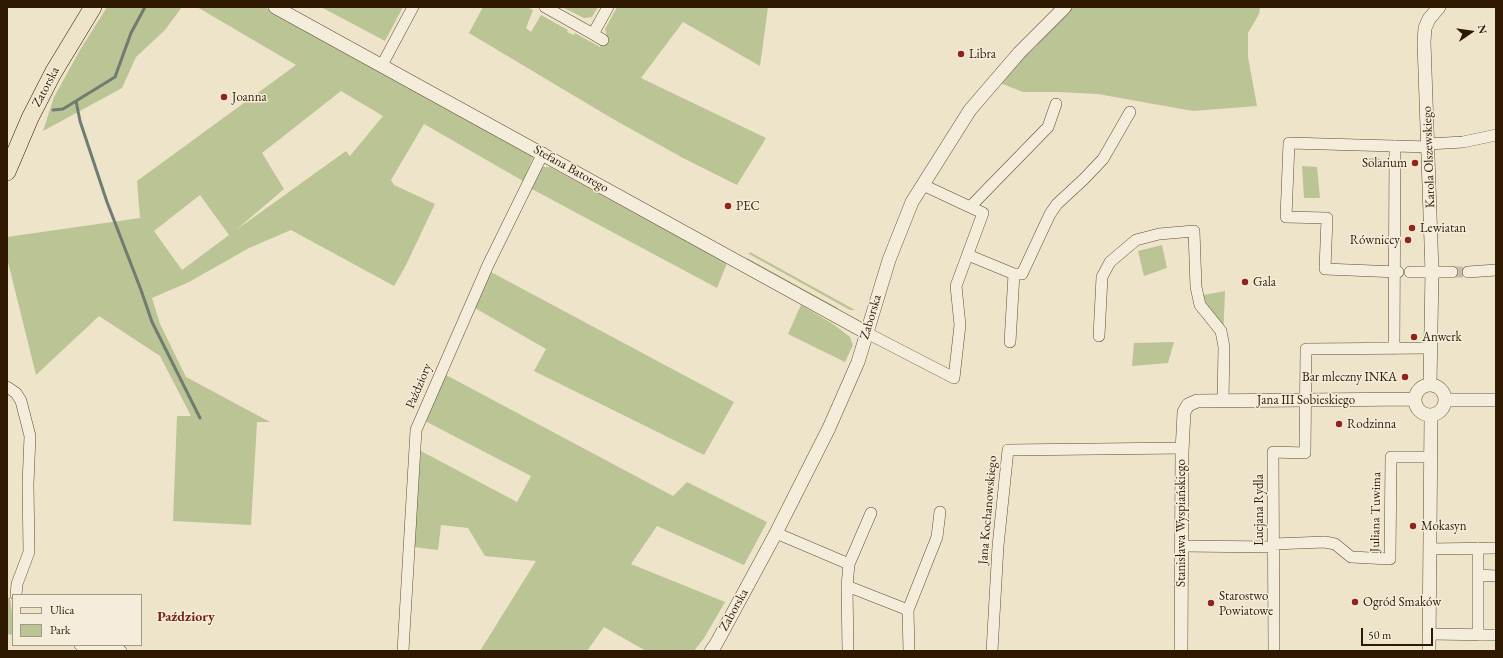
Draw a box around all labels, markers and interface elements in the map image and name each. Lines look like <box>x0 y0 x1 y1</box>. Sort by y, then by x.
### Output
north arrow <box>1451 12 1491 52</box>
text: N <box>1475 23 1491 35</box>
place label: Libra <box>969 46 996 62</box>
marker: Libra <box>956 49 966 59</box>
street label: Zatorska <box>29 64 63 110</box>
place label: Joanna <box>232 89 267 105</box>
marker: Joanna <box>219 92 229 102</box>
street label: Karola Olszewskiego <box>1419 106 1439 208</box>
street label: Stefana Batorego <box>531 142 611 196</box>
place label: Solarium <box>1362 155 1407 171</box>
marker: Solarium <box>1410 158 1420 168</box>
place label: PEC <box>736 198 760 214</box>
marker: PEC <box>723 201 733 211</box>
place label: Lewiatan <box>1420 220 1466 236</box>
marker: Lewiatan <box>1407 223 1417 233</box>
place label: Równiccy <box>1350 232 1400 248</box>
marker: Równiccy <box>1403 235 1413 245</box>
place label: Gala <box>1253 274 1276 290</box>
marker: Gala <box>1240 277 1250 287</box>
street label: Zaborska <box>857 293 885 341</box>
place label: Anwerk <box>1422 329 1462 345</box>
marker: Anwerk <box>1409 332 1419 342</box>
street label: Paździory <box>403 361 435 411</box>
place label: Bar mleczny INKA <box>1302 369 1397 385</box>
marker: Bar mleczny INKA <box>1400 372 1410 382</box>
street label: Jana III Sobieskiego <box>1257 392 1355 408</box>
place label: Rodzinna <box>1347 416 1396 432</box>
marker: Rodzinna <box>1334 419 1344 429</box>
street label: Jana Kochanowskiego <box>975 455 1001 565</box>
street label: Stanisława Wyspiańskiego <box>1173 459 1189 587</box>
street label: Juliana Tuwima <box>1367 472 1385 552</box>
street label: Lucjana Rydla <box>1251 474 1267 546</box>
place label: Mokasyn <box>1421 518 1467 534</box>
marker: Mokasyn <box>1408 521 1418 531</box>
street label: Zaborska <box>716 586 752 634</box>
place label: Starostwo Powiatowe <box>1219 588 1273 619</box>
legend <box>12 594 142 646</box>
place label: Ogród Smaków <box>1363 594 1441 610</box>
marker: Ogród Smaków <box>1350 597 1360 607</box>
marker: Starostwo Powiatowe <box>1206 598 1216 608</box>
text: Ulica <box>50 602 74 618</box>
district label: Paździory <box>157 609 215 625</box>
scale bar <box>1363 620 1435 646</box>
text: Park <box>50 622 70 638</box>
text: 50 m <box>1368 627 1391 643</box>

